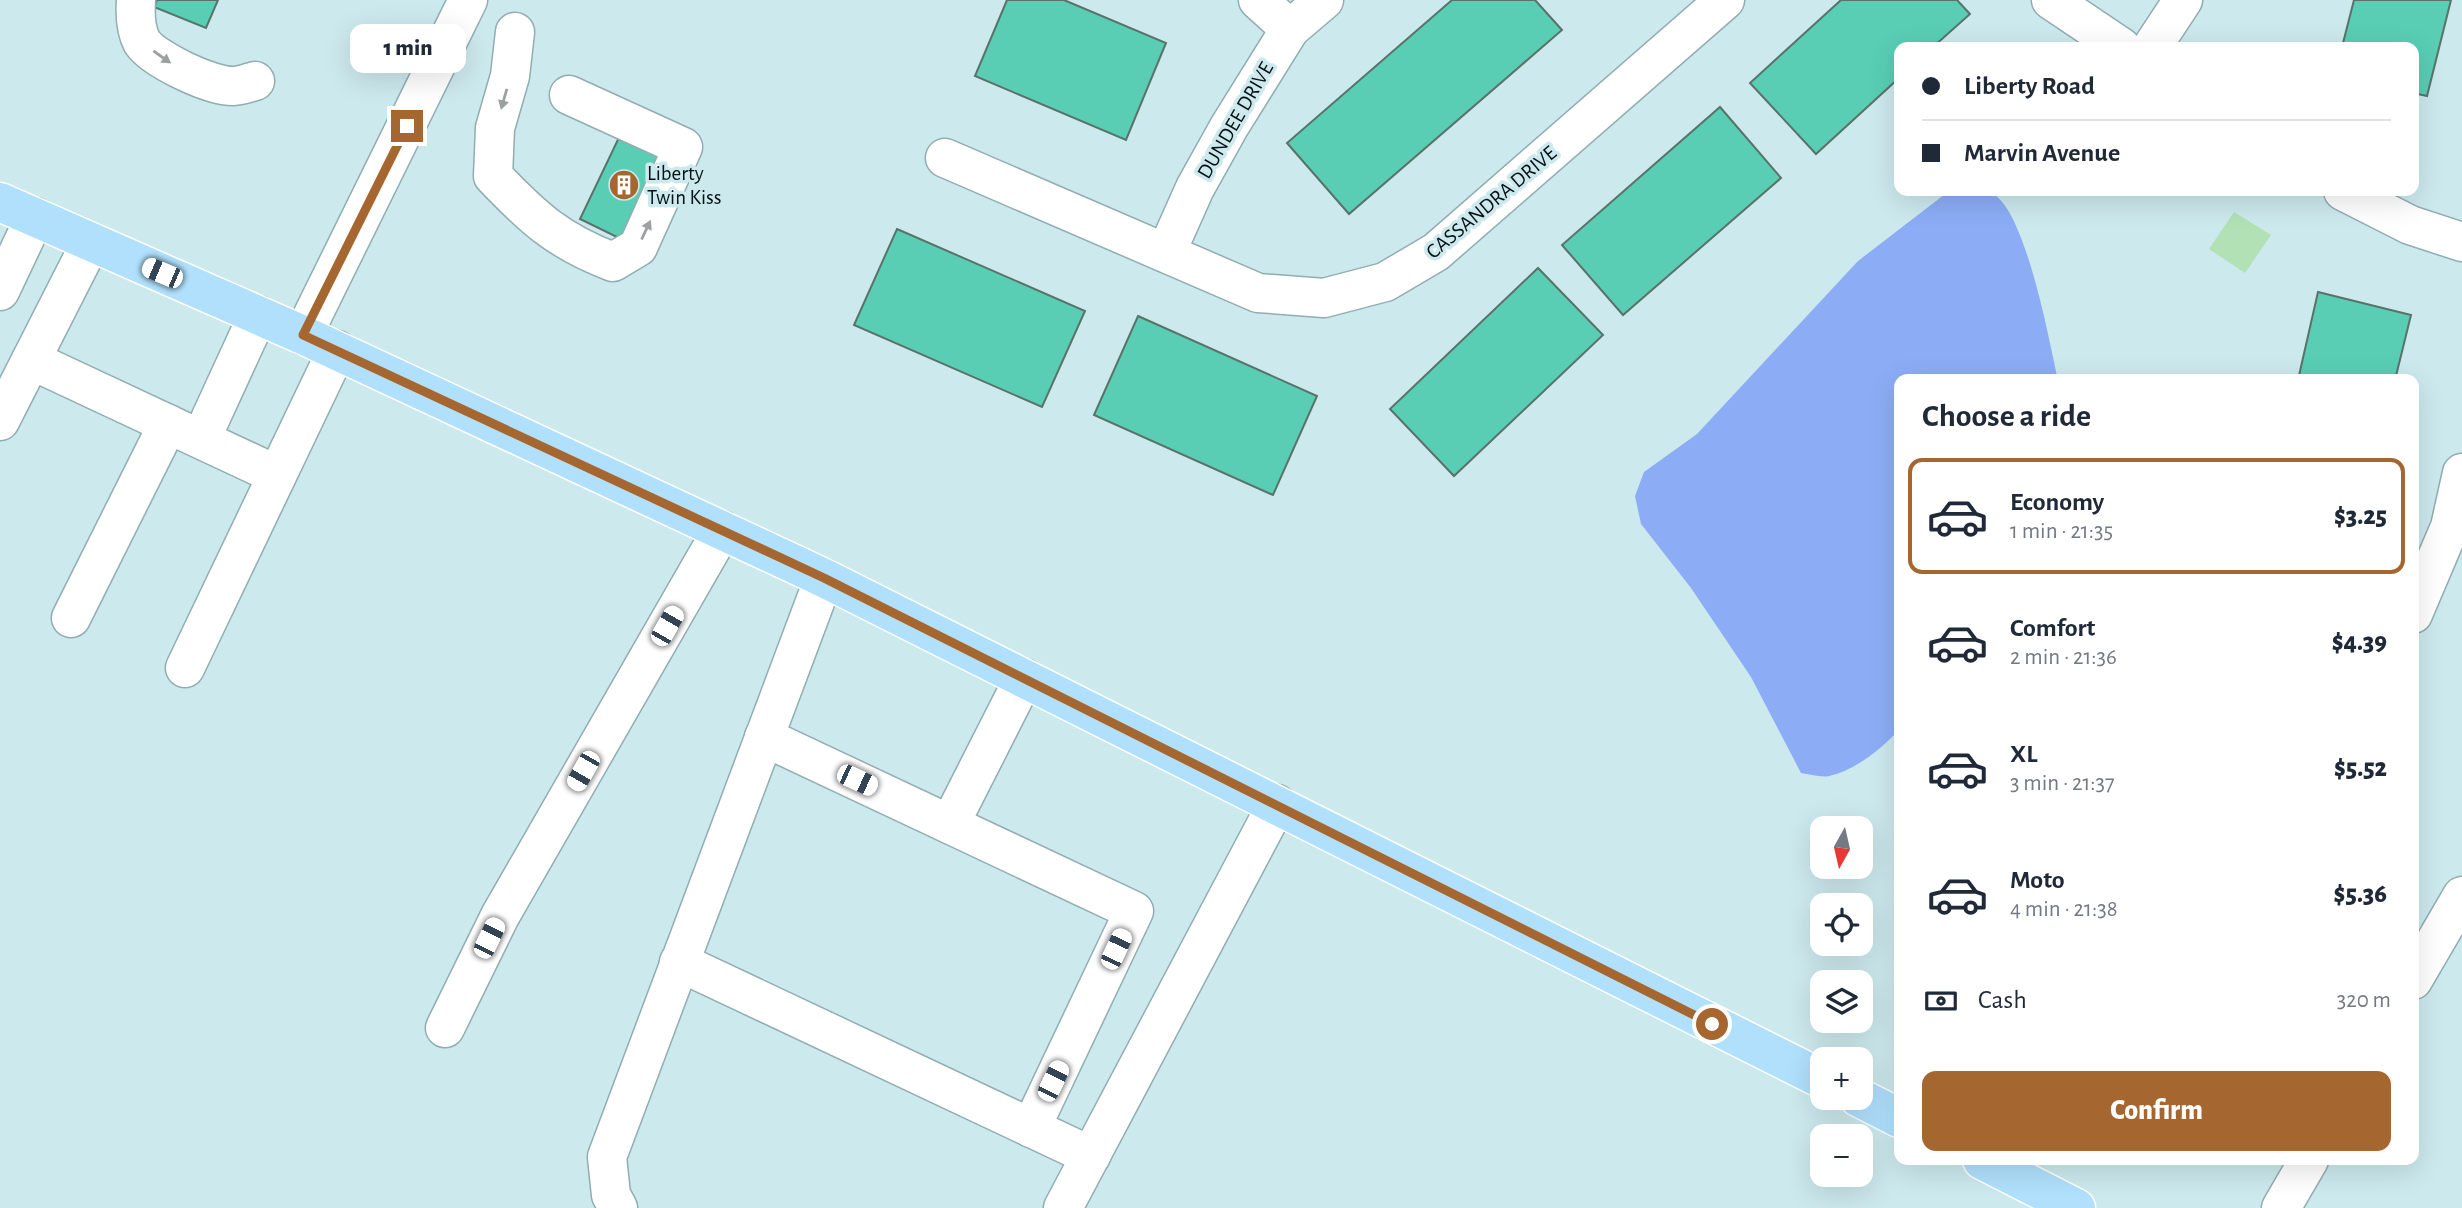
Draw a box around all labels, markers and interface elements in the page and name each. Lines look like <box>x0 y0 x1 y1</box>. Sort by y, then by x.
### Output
callout: 1 min <box>349 24 465 74</box>
text: 1 min <box>384 37 432 60</box>
one-way arrow <box>153 50 171 64</box>
street label: DUNDEE DRIVE <box>1194 58 1277 182</box>
text: Liberty Road <box>1964 73 2095 99</box>
one-way arrow <box>498 89 508 110</box>
route end <box>391 110 423 142</box>
text: Marvin Avenue <box>1964 140 2120 166</box>
street label: CASSANDRA DRIVE <box>1422 142 1560 263</box>
place label: Liberty Twin Kiss <box>647 163 722 208</box>
building icon: Liberty Twin Kiss <box>607 168 641 202</box>
one-way arrow <box>641 219 652 240</box>
car <box>139 255 186 291</box>
text: Choose a ride <box>1922 400 2091 432</box>
icon: car <box>1926 485 1989 548</box>
text: Economy <box>2010 489 2104 515</box>
text: $3.25 <box>2334 503 2387 529</box>
text: 1 min · 21:35 <box>2010 520 2113 543</box>
car <box>648 603 687 649</box>
icon: car <box>1926 611 1989 674</box>
text: Comfort <box>2010 615 2095 641</box>
text: $4.39 <box>2332 629 2387 655</box>
text: 2 min · 21:36 <box>2010 646 2117 669</box>
icon: car <box>1926 737 1989 800</box>
text: XL <box>2010 741 2037 767</box>
car <box>564 748 603 794</box>
text: $5.52 <box>2334 755 2387 781</box>
car <box>834 762 881 798</box>
text: 3 min · 21:37 <box>2010 772 2115 795</box>
north arrow <box>1810 816 1872 878</box>
map controls <box>1810 816 1873 1187</box>
icon: car <box>1926 863 1989 926</box>
text: Moto <box>2010 867 2065 893</box>
text: $5.36 <box>2334 881 2387 907</box>
button: locate <box>1810 893 1873 956</box>
text: 4 min · 21:38 <box>2010 898 2118 921</box>
car <box>471 915 508 961</box>
car <box>1098 926 1135 972</box>
button: layers <box>1810 970 1873 1033</box>
icon: cash <box>1922 982 1960 1020</box>
text: Cash <box>1978 987 2027 1013</box>
text: 320 m <box>2337 989 2391 1012</box>
route start <box>1696 1008 1728 1040</box>
button: + <box>1810 1047 1873 1110</box>
car <box>1035 1058 1072 1104</box>
button: Confirm <box>1922 1071 2391 1151</box>
button: − <box>1810 1124 1873 1187</box>

